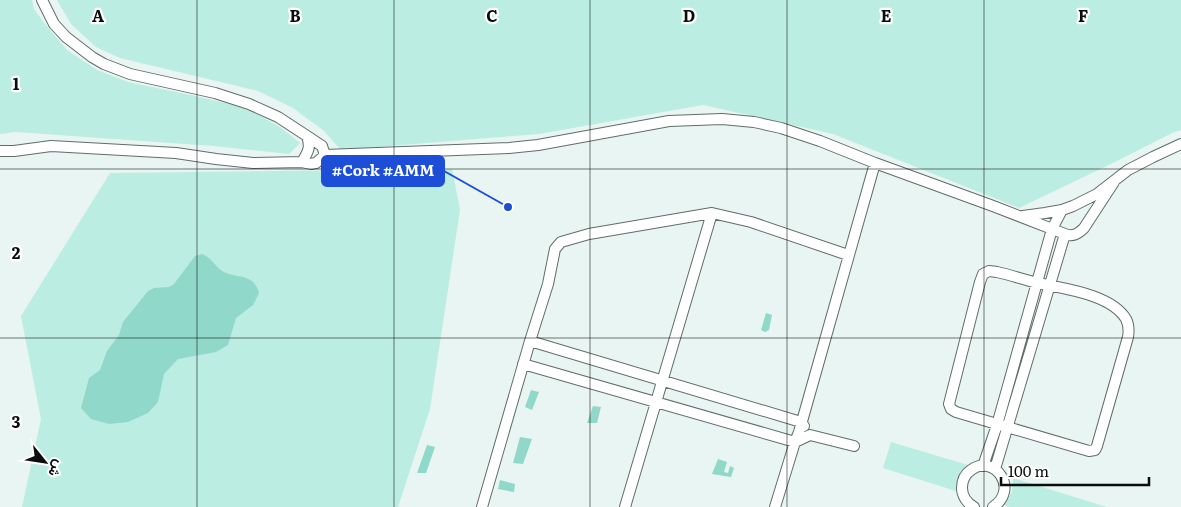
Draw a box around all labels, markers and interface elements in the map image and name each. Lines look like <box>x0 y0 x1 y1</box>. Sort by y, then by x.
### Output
text: A <box>92 3 104 27</box>
text: B <box>289 3 301 27</box>
text: C <box>486 3 498 27</box>
text: D <box>683 3 695 27</box>
text: E <box>881 3 892 27</box>
text: F <box>1078 3 1088 27</box>
text: 1 <box>13 71 20 95</box>
callout: #Cork #AMM <box>322 156 444 186</box>
text: #Cork #AMM <box>332 158 434 181</box>
text: 2 <box>12 240 21 264</box>
text: 3 <box>12 409 21 433</box>
north arrow <box>20 437 70 487</box>
scale bar <box>1001 454 1148 486</box>
text: ش <box>44 457 70 481</box>
text: 100 m <box>1008 459 1049 482</box>

